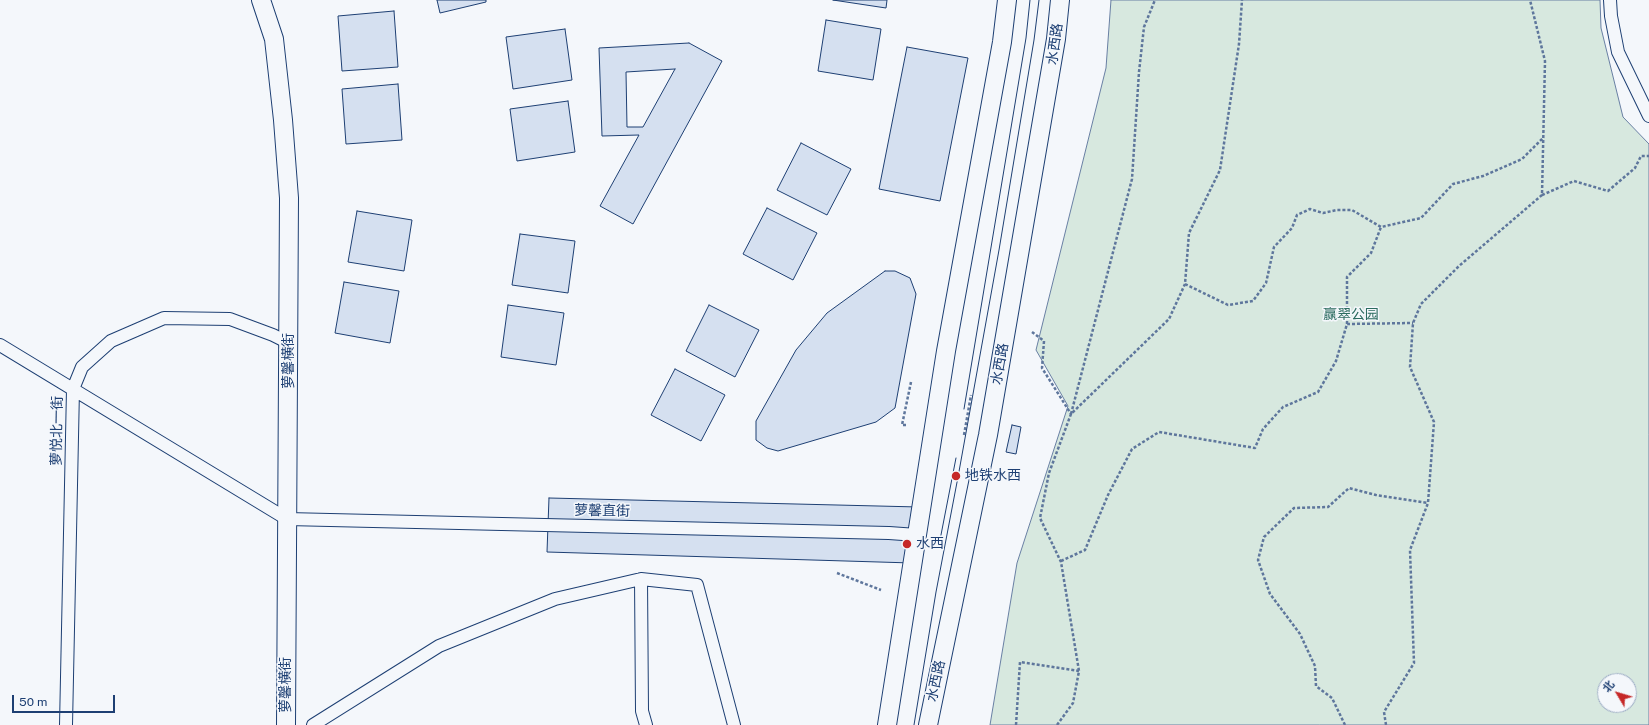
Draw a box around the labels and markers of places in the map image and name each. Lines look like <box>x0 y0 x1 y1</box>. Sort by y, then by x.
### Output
place label: 地铁水西 <box>965 468 1021 484</box>
marker: 地铁水西 <box>950 470 962 482</box>
place label: 水西 <box>916 536 944 552</box>
marker: 水西 <box>901 538 913 550</box>

